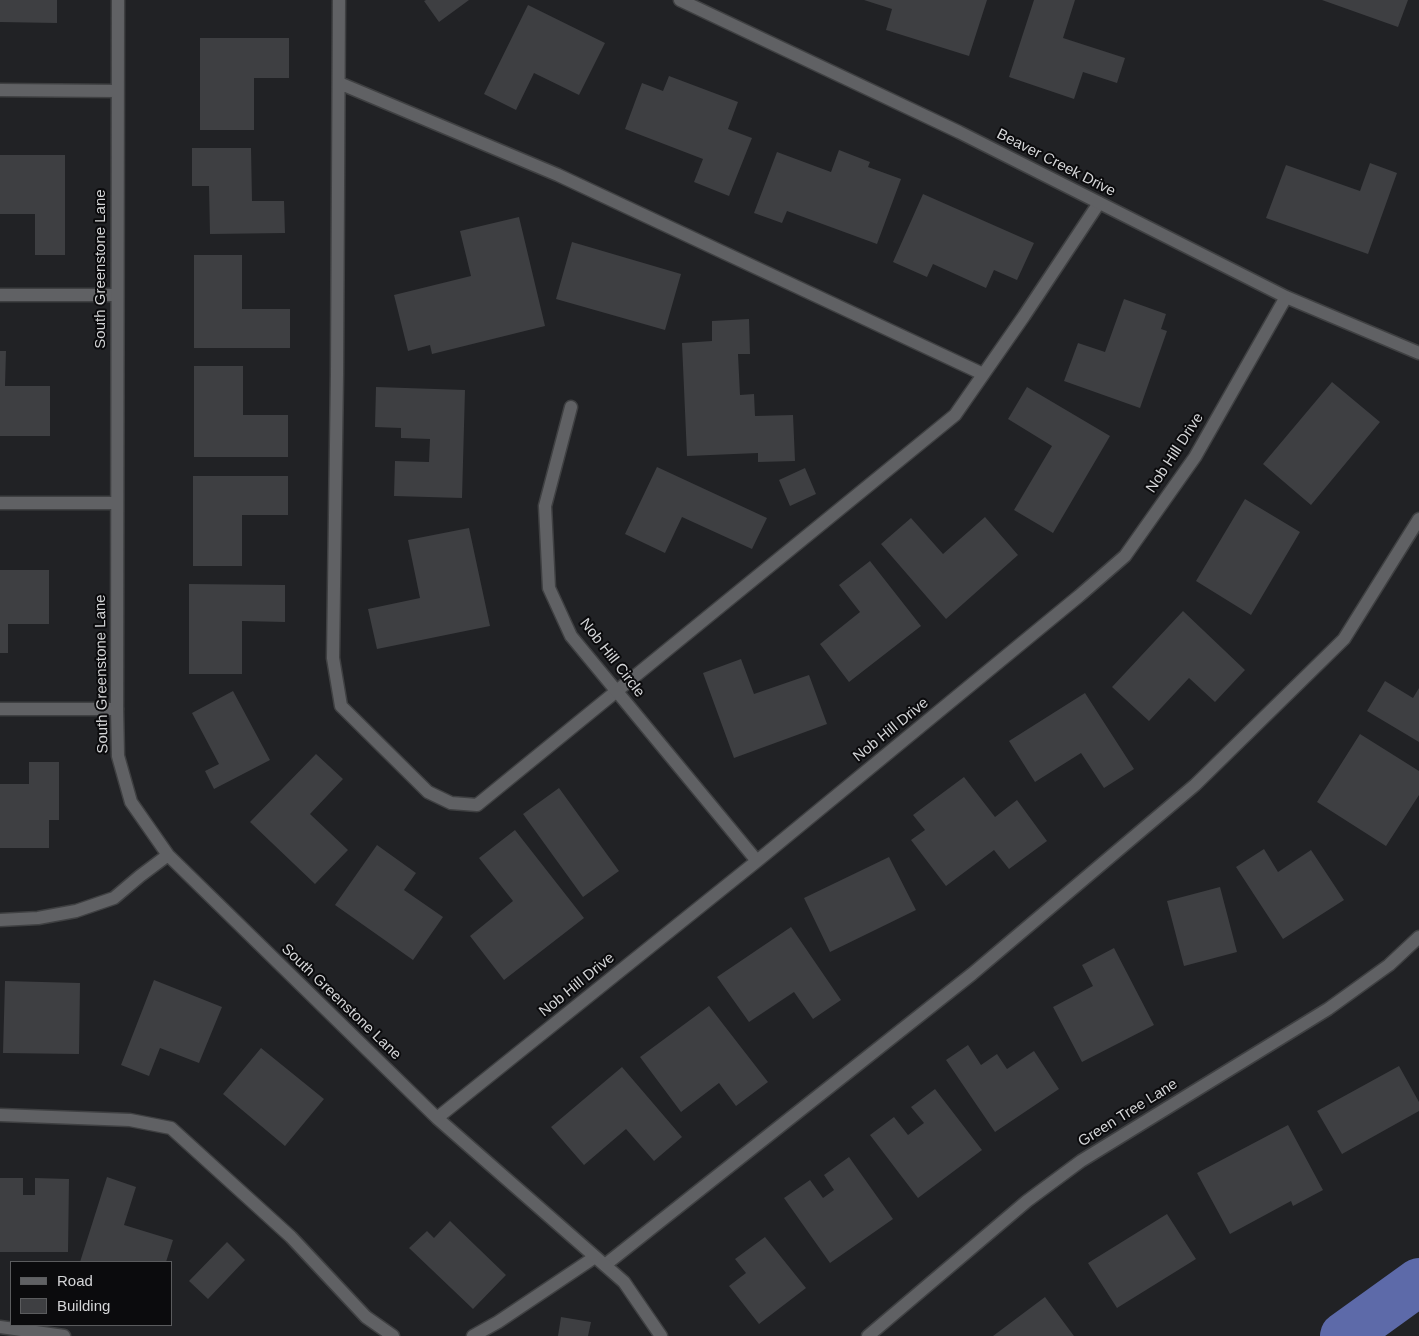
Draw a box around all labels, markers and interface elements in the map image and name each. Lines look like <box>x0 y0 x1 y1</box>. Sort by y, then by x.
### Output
street label: Beaver Creek Drive <box>994 125 1118 201</box>
street label: South Greenstone Lane <box>92 189 110 349</box>
street label: Nob Hill Drive <box>1142 410 1208 496</box>
street label: South Greenstone Lane <box>92 594 112 754</box>
street label: Nob Hill Circle <box>576 615 648 701</box>
street label: Nob Hill Drive <box>850 694 932 766</box>
street label: South Greenstone Lane <box>277 940 405 1064</box>
street label: Nob Hill Drive <box>536 949 618 1021</box>
street label: Green Tree Lane <box>1075 1075 1181 1151</box>
legend <box>10 1261 172 1326</box>
text: Road <box>57 1272 93 1289</box>
text: Building <box>57 1297 110 1314</box>

